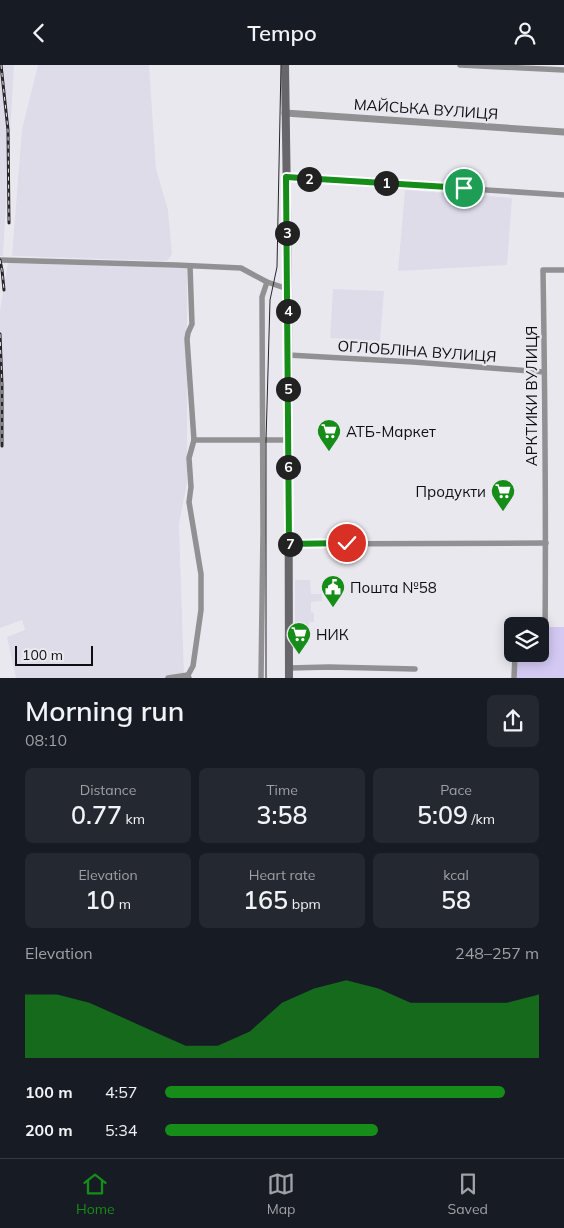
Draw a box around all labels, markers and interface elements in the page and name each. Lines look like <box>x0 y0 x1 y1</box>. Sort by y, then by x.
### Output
icon: back <box>25 19 53 47</box>
text: Tempo <box>247 19 317 47</box>
icon: person <box>511 19 539 47</box>
street label: МАЙСЬКА ВУЛИЦЯ <box>353 94 499 124</box>
pin: 2 <box>296 167 322 191</box>
pin <box>443 167 485 209</box>
text: 2 <box>305 170 314 188</box>
pin: 1 <box>374 171 398 195</box>
text: 1 <box>382 174 391 192</box>
icon: arrive <box>450 174 478 202</box>
pin: 3 <box>274 221 300 245</box>
text: 3 <box>283 224 292 242</box>
pin: 4 <box>276 299 300 323</box>
text: 4 <box>284 302 293 320</box>
street label: АРКТИКИ ВУЛИЦЯ <box>522 326 541 466</box>
street label: ОГЛОБЛІНА ВУЛИЦЯ <box>337 336 497 366</box>
pin: 5 <box>276 377 300 401</box>
text: 5 <box>284 380 293 398</box>
supermarket icon: АТБ-Маркет <box>316 418 342 452</box>
place label: АТБ-Маркет <box>346 422 436 441</box>
pin: 6 <box>276 455 300 479</box>
text: 6 <box>284 458 293 476</box>
supermarket icon: Продукти <box>490 478 516 512</box>
place label: Продукти <box>416 482 486 501</box>
pin <box>326 522 368 564</box>
icon: check <box>333 529 361 557</box>
pin: 7 <box>278 531 302 557</box>
text: 7 <box>286 535 295 553</box>
public building icon: Пошта №58 <box>320 574 346 608</box>
place label: Пошта №58 <box>350 578 437 597</box>
map controls <box>504 617 549 662</box>
button: layers <box>504 617 549 662</box>
supermarket icon: НИК <box>286 621 312 655</box>
place label: НИК <box>316 625 349 644</box>
scale bar <box>15 643 92 666</box>
text: 100 m <box>22 646 63 664</box>
text: Morning run <box>25 693 184 728</box>
button: share <box>487 695 539 747</box>
text: 08:10 <box>25 730 67 750</box>
text: Distance <box>80 781 136 799</box>
text: Time <box>266 781 298 799</box>
text: Pace <box>440 781 472 799</box>
text: 0.77 <box>71 799 122 830</box>
text: 3:58 <box>257 799 307 830</box>
text: 5:09 <box>417 799 468 830</box>
text: km <box>122 810 145 828</box>
text: /km <box>468 810 495 828</box>
text: Elevation <box>78 866 138 884</box>
text: Heart rate <box>249 866 315 884</box>
text: kcal <box>443 866 469 884</box>
text: 10 <box>85 884 115 915</box>
text: 165 <box>243 884 288 915</box>
text: 58 <box>441 884 471 915</box>
text: m <box>115 895 131 913</box>
text: bpm <box>288 895 321 913</box>
text: Elevation <box>25 943 93 963</box>
text: 248–257 m <box>455 943 539 963</box>
text: 100 m <box>25 1082 73 1102</box>
text: 4:57 <box>105 1082 137 1102</box>
text: 200 m <box>25 1120 73 1140</box>
text: 5:34 <box>105 1120 137 1140</box>
tab: Home <box>76 1170 115 1218</box>
tab: Map <box>267 1170 296 1218</box>
tab: Saved <box>448 1170 488 1218</box>

